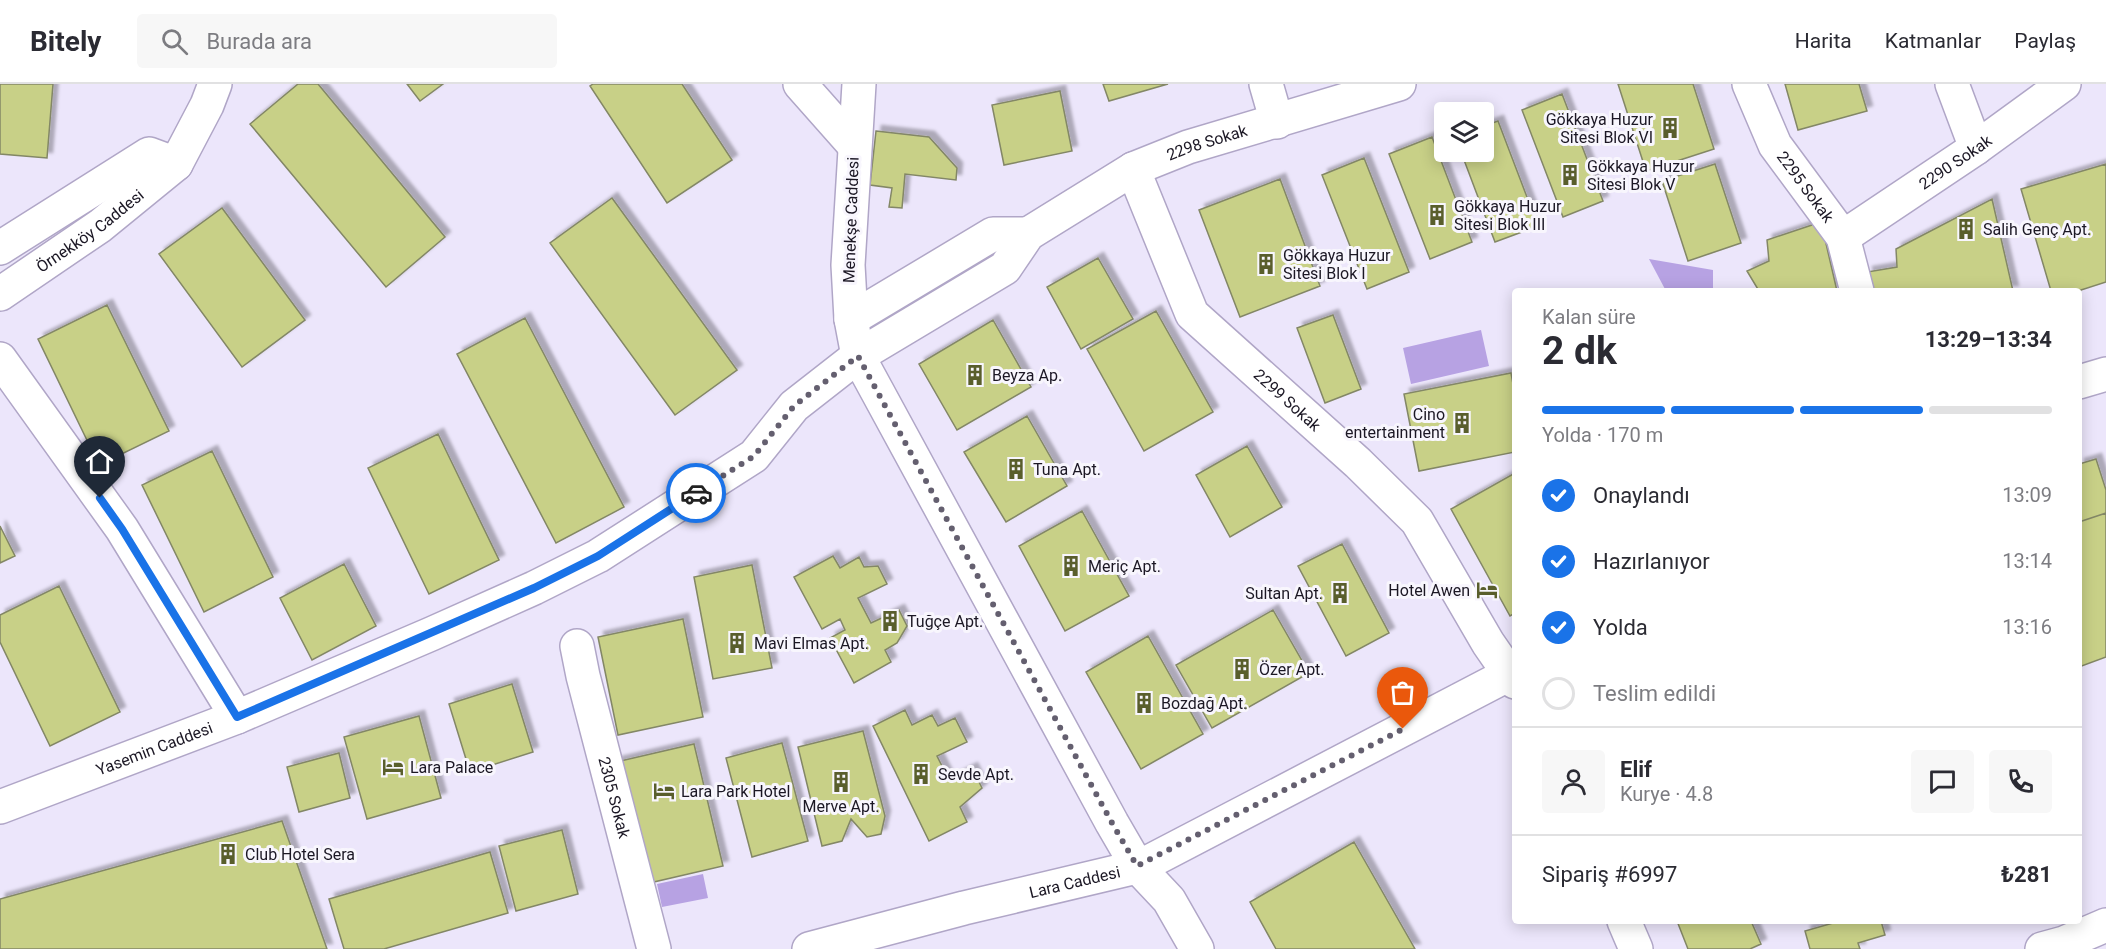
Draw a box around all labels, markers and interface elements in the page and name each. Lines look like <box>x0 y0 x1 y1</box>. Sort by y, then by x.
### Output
search box <box>137 14 557 68</box>
text: Bitely <box>30 25 101 58</box>
icon: search <box>158 25 191 58</box>
text: Burada ara <box>206 29 312 54</box>
text: Harita <box>1795 29 1852 53</box>
text: Katmanlar <box>1885 29 1981 53</box>
text: Paylaş <box>2014 29 2076 53</box>
map controls <box>1434 102 1494 162</box>
button: layers <box>1434 102 1494 162</box>
place label: Gökkaya Huzur Sitesi Blok VI <box>1546 110 1654 147</box>
building icon: Gökkaya Huzur Sitesi Blok VI <box>1658 116 1682 140</box>
street label: 2298 Sokak <box>1164 120 1250 164</box>
street label: 2290 Sokak <box>1915 130 1996 193</box>
street label: 2295 Sokak <box>1773 147 1839 227</box>
street label: Menekşe Caddesi <box>839 157 863 283</box>
place label: Gökkaya Huzur Sitesi Blok V <box>1587 157 1695 194</box>
building icon: Gökkaya Huzur Sitesi Blok V <box>1558 163 1582 187</box>
street label: Örnekköy Caddesi <box>33 185 147 276</box>
place label: Gökkaya Huzur Sitesi Blok III <box>1454 197 1562 234</box>
building icon: Gökkaya Huzur Sitesi Blok III <box>1425 203 1449 227</box>
building icon: Salih Genç Apt. <box>1954 217 1978 241</box>
place label: Salih Genç Apt. <box>1983 220 2091 239</box>
place label: Gökkaya Huzur Sitesi Blok I <box>1283 246 1391 283</box>
building icon: Gökkaya Huzur Sitesi Blok I <box>1254 252 1278 276</box>
text: Kalan süre <box>1542 305 1636 329</box>
text: 13:29–13:34 <box>1925 327 2052 352</box>
text: 2 dk <box>1542 328 1617 374</box>
building icon: Beyza Ap. <box>963 363 987 387</box>
street label: 2299 Sokak <box>1250 365 1326 435</box>
place label: Beyza Ap. <box>992 366 1062 385</box>
place label: Cino entertainment <box>1345 405 1445 442</box>
building icon: Cino entertainment <box>1450 411 1474 435</box>
text: Yolda · 170 m <box>1542 423 1663 447</box>
pin <box>74 436 125 498</box>
icon: home <box>83 445 116 478</box>
building icon: Tuna Apt. <box>1004 457 1028 481</box>
place label: Tuna Apt. <box>1033 460 1101 479</box>
courier <box>666 463 726 523</box>
icon: car <box>680 477 713 510</box>
icon: check <box>1542 479 1575 512</box>
text: Onaylandı <box>1593 483 1690 508</box>
text: 13:09 <box>2002 483 2052 507</box>
icon: check <box>1542 545 1575 578</box>
text: Hazırlanıyor <box>1593 549 1710 574</box>
text: 13:14 <box>2002 549 2052 573</box>
building icon: Meriç Apt. <box>1059 554 1083 578</box>
place label: Meriç Apt. <box>1088 557 1161 576</box>
hotel icon: Hotel Awen <box>1475 578 1499 602</box>
building icon: Sultan Apt. <box>1328 581 1352 605</box>
place label: Hotel Awen <box>1388 581 1470 600</box>
place label: Sultan Apt. <box>1245 584 1323 603</box>
building icon: Tuğçe Apt. <box>878 609 902 633</box>
icon: check <box>1542 611 1575 644</box>
place label: Tuğçe Apt. <box>907 612 983 631</box>
text: Yolda <box>1593 615 1648 640</box>
text: 13:16 <box>2002 615 2052 639</box>
building icon: Mavi Elmas Apt. <box>725 631 749 655</box>
place label: Mavi Elmas Apt. <box>754 634 869 653</box>
building icon: Özer Apt. <box>1230 657 1254 681</box>
place label: Özer Apt. <box>1259 660 1325 679</box>
pin <box>1377 667 1428 729</box>
icon: bag <box>1386 676 1419 709</box>
text: Teslim edildi <box>1593 681 1716 706</box>
building icon: Bozdağ Apt. <box>1132 691 1156 715</box>
place label: Bozdağ Apt. <box>1161 694 1247 713</box>
street label: Yasemin Caddesi <box>93 718 215 779</box>
button: person <box>1542 750 1605 813</box>
button: chat <box>1911 750 1974 813</box>
button: phone <box>1989 750 2052 813</box>
hotel icon: Lara Palace <box>381 755 405 779</box>
street label: 2305 Sokak <box>595 755 634 841</box>
text: Elif <box>1620 757 1652 782</box>
place label: Lara Palace <box>410 758 493 777</box>
building icon: Sevde Apt. <box>909 762 933 786</box>
place label: Sevde Apt. <box>938 765 1014 784</box>
building icon: Merve Apt. <box>829 770 853 794</box>
hotel icon: Lara Park Hotel <box>652 779 676 803</box>
place label: Lara Park Hotel <box>681 782 790 801</box>
text: Kurye · 4.8 <box>1620 782 1713 806</box>
place label: Merve Apt. <box>803 797 880 816</box>
building icon: Club Hotel Sera <box>216 842 240 866</box>
place label: Club Hotel Sera <box>245 845 355 864</box>
street label: Lara Caddesi <box>1027 862 1122 902</box>
text: Sipariş #6997 <box>1542 862 1677 887</box>
text: ₺281 <box>2001 862 2052 887</box>

